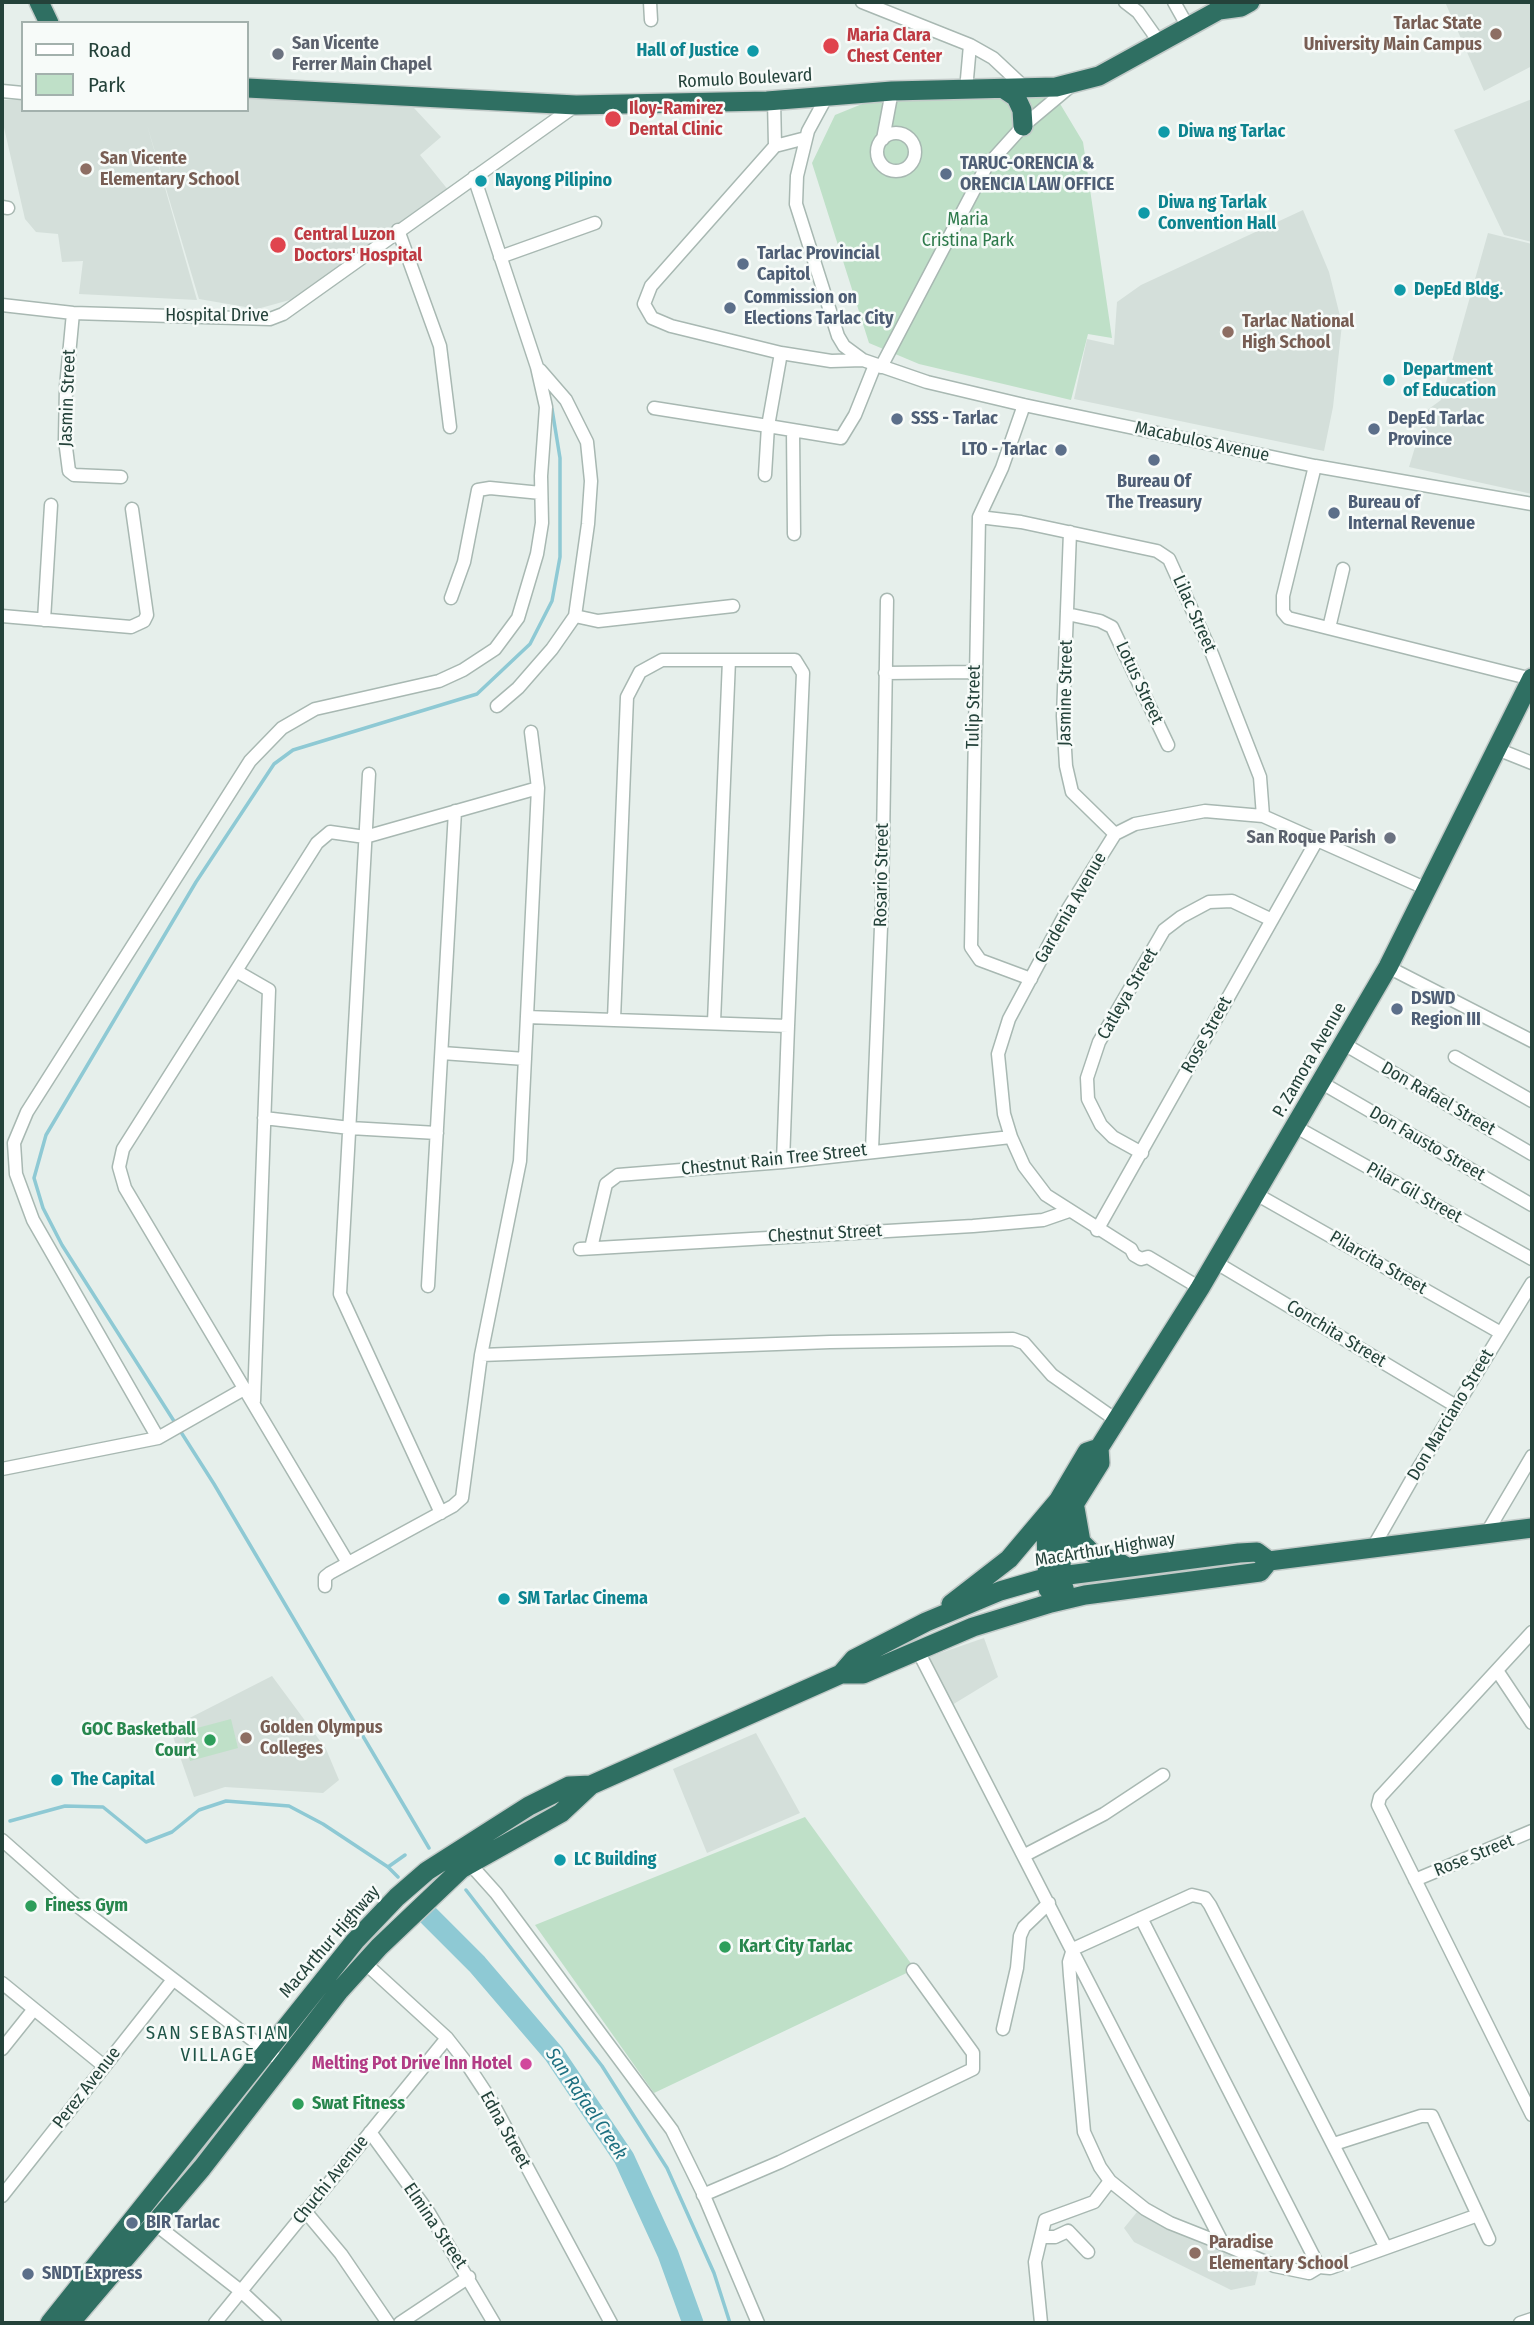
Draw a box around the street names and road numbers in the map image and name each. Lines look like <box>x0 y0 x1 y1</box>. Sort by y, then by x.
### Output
street label: Romulo Boulevard <box>677 65 813 93</box>
street label: Hospital Drive <box>165 305 269 327</box>
street label: Jasmin Street <box>56 349 80 447</box>
street label: Macabulos Avenue <box>1133 417 1271 467</box>
street label: Lilac Street <box>1167 572 1221 656</box>
street label: Lotus Street <box>1111 638 1167 728</box>
street label: Jasmine Street <box>1054 640 1078 746</box>
street label: Tulip Street <box>962 665 986 749</box>
street label: Rosario Street <box>870 823 894 927</box>
street label: Gardenia Avenue <box>1030 849 1112 967</box>
street label: Catleya Street <box>1093 944 1163 1044</box>
street label: Rose Street <box>1177 993 1237 1077</box>
street label: P. Zamora Avenue <box>1269 999 1351 1121</box>
street label: Don Rafael Street <box>1377 1058 1499 1140</box>
street label: Don Fausto Street <box>1365 1102 1489 1186</box>
street label: Chestnut Rain Tree Street <box>680 1140 868 1180</box>
street label: Pilar Gil Street <box>1362 1158 1466 1228</box>
street label: Chestnut Street <box>767 1220 883 1248</box>
street label: Pilarcita Street <box>1326 1227 1430 1299</box>
street label: Conchita Street <box>1282 1296 1390 1372</box>
street label: Don Marciano Street <box>1403 1345 1499 1485</box>
street label: MacArthur Highway <box>1033 1528 1177 1572</box>
street label: Rose Street <box>1431 1830 1517 1882</box>
street label: MacArthur Highway <box>275 1881 385 2003</box>
street label: Perez Avenue <box>48 2043 126 2133</box>
street label: Edna Street <box>475 2088 535 2172</box>
street label: Chuchi Avenue <box>289 2131 373 2229</box>
street label: Elmina Street <box>399 2179 471 2273</box>

